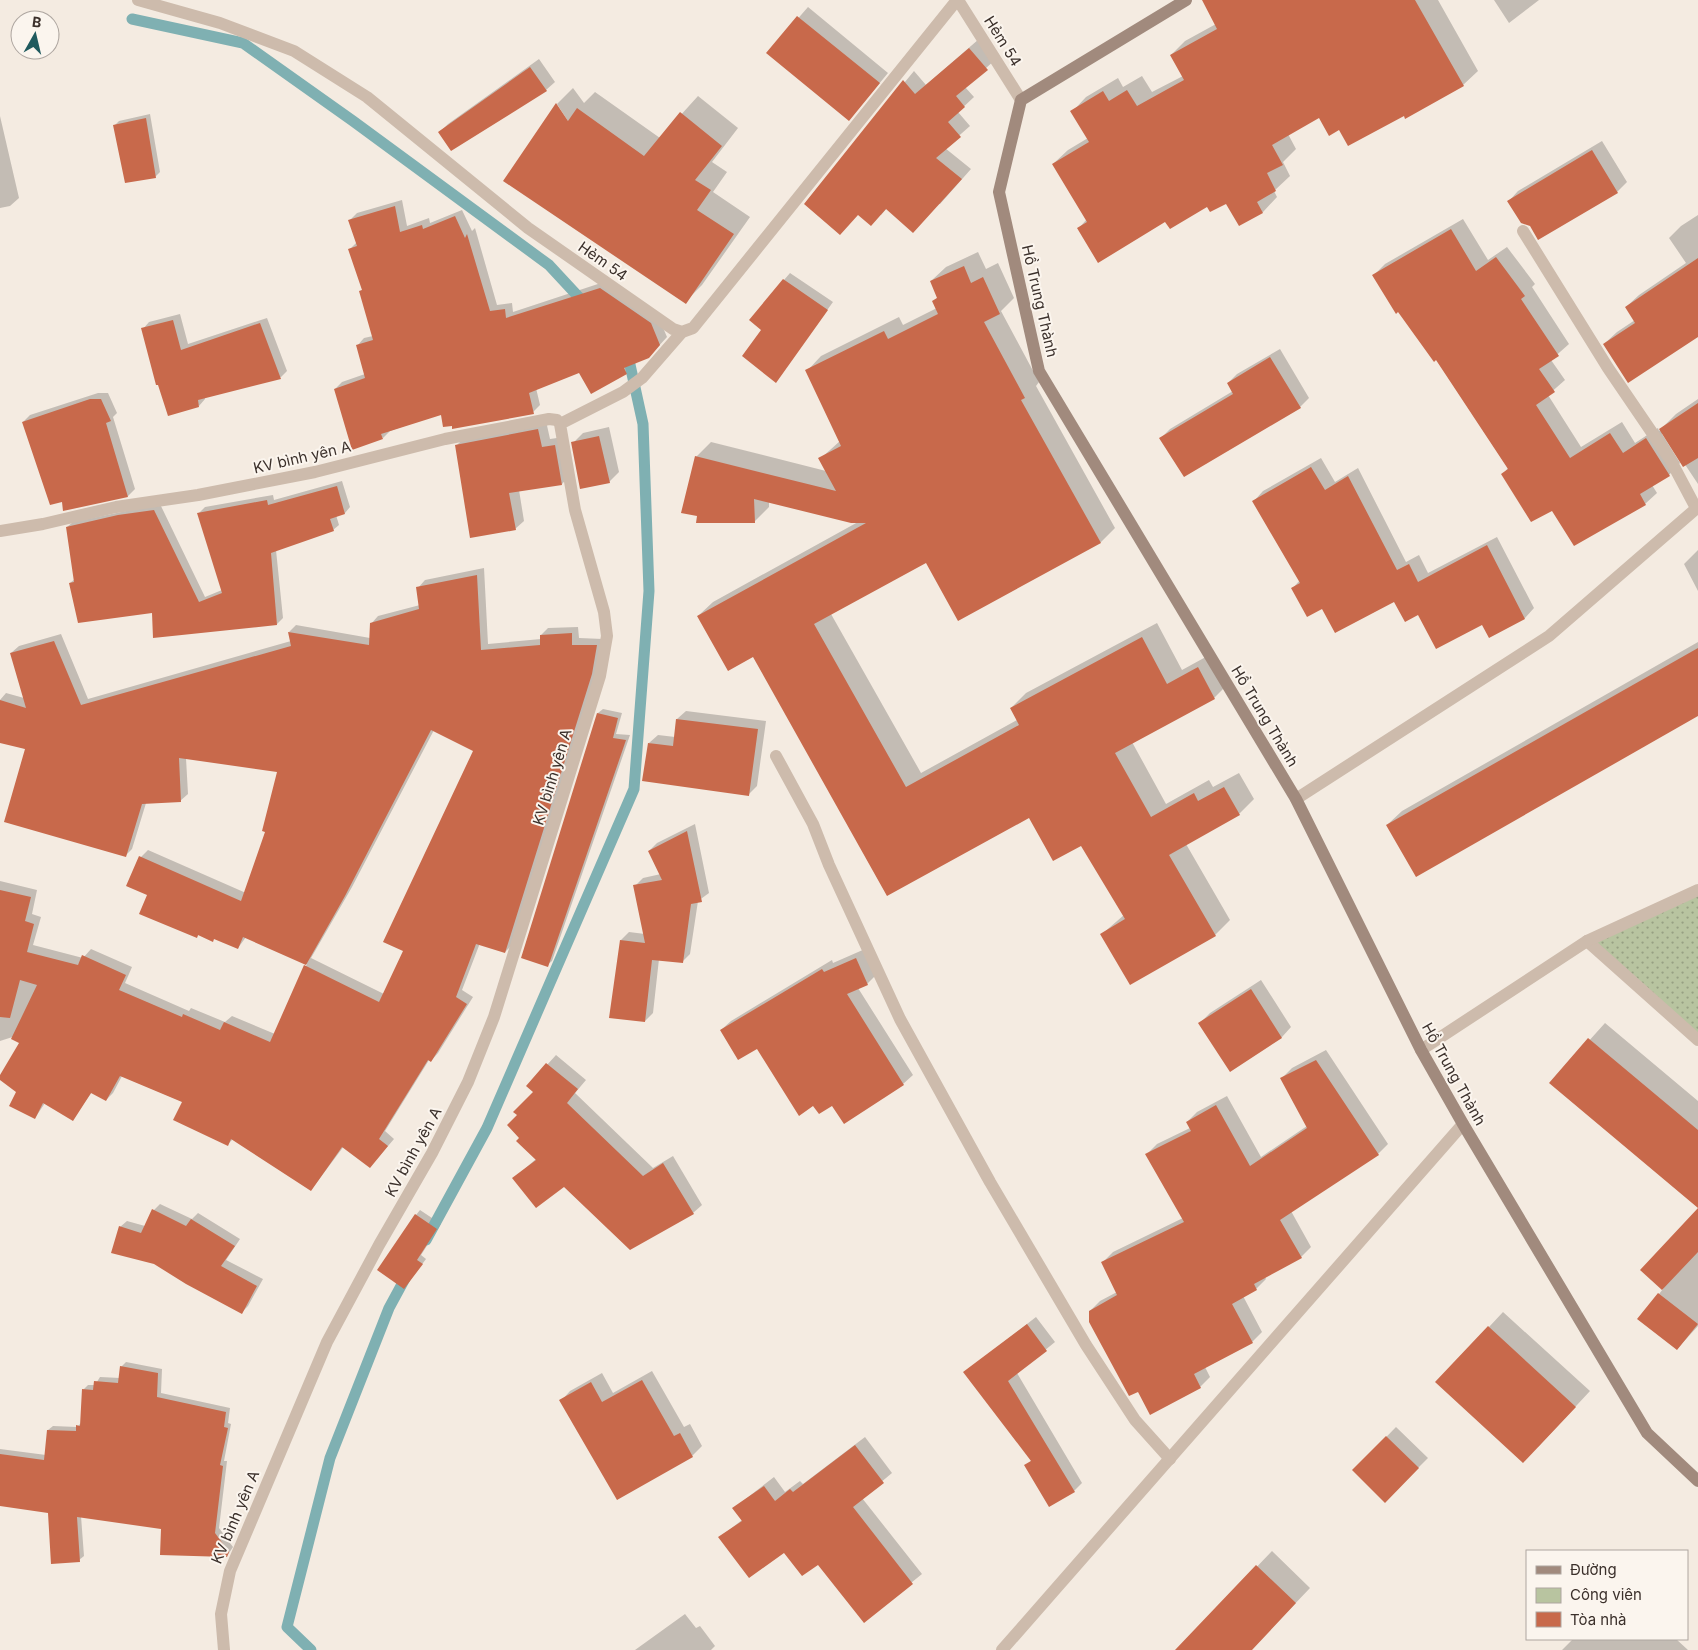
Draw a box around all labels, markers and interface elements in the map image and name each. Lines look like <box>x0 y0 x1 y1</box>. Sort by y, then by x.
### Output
north arrow <box>10 10 60 60</box>
street label: Hẻm 54 <box>980 12 1026 70</box>
text: B <box>31 13 43 31</box>
street label: Hẻm 54 <box>575 237 631 285</box>
street label: Hồ Trung Thành <box>1018 243 1062 359</box>
street label: KV bình yên A <box>251 437 353 477</box>
street label: Hồ Trung Thành <box>1227 662 1303 770</box>
street label: KV bình yên A <box>528 727 576 827</box>
street label: Hồ Trung Thành <box>1418 1019 1490 1129</box>
street label: KV bình yên A <box>381 1104 445 1200</box>
street label: KV bình yên A <box>207 1467 263 1567</box>
legend <box>1526 1550 1688 1640</box>
text: Đường <box>1570 1560 1617 1579</box>
text: Công viên <box>1570 1585 1642 1604</box>
text: Tòa nhà <box>1570 1610 1626 1629</box>

